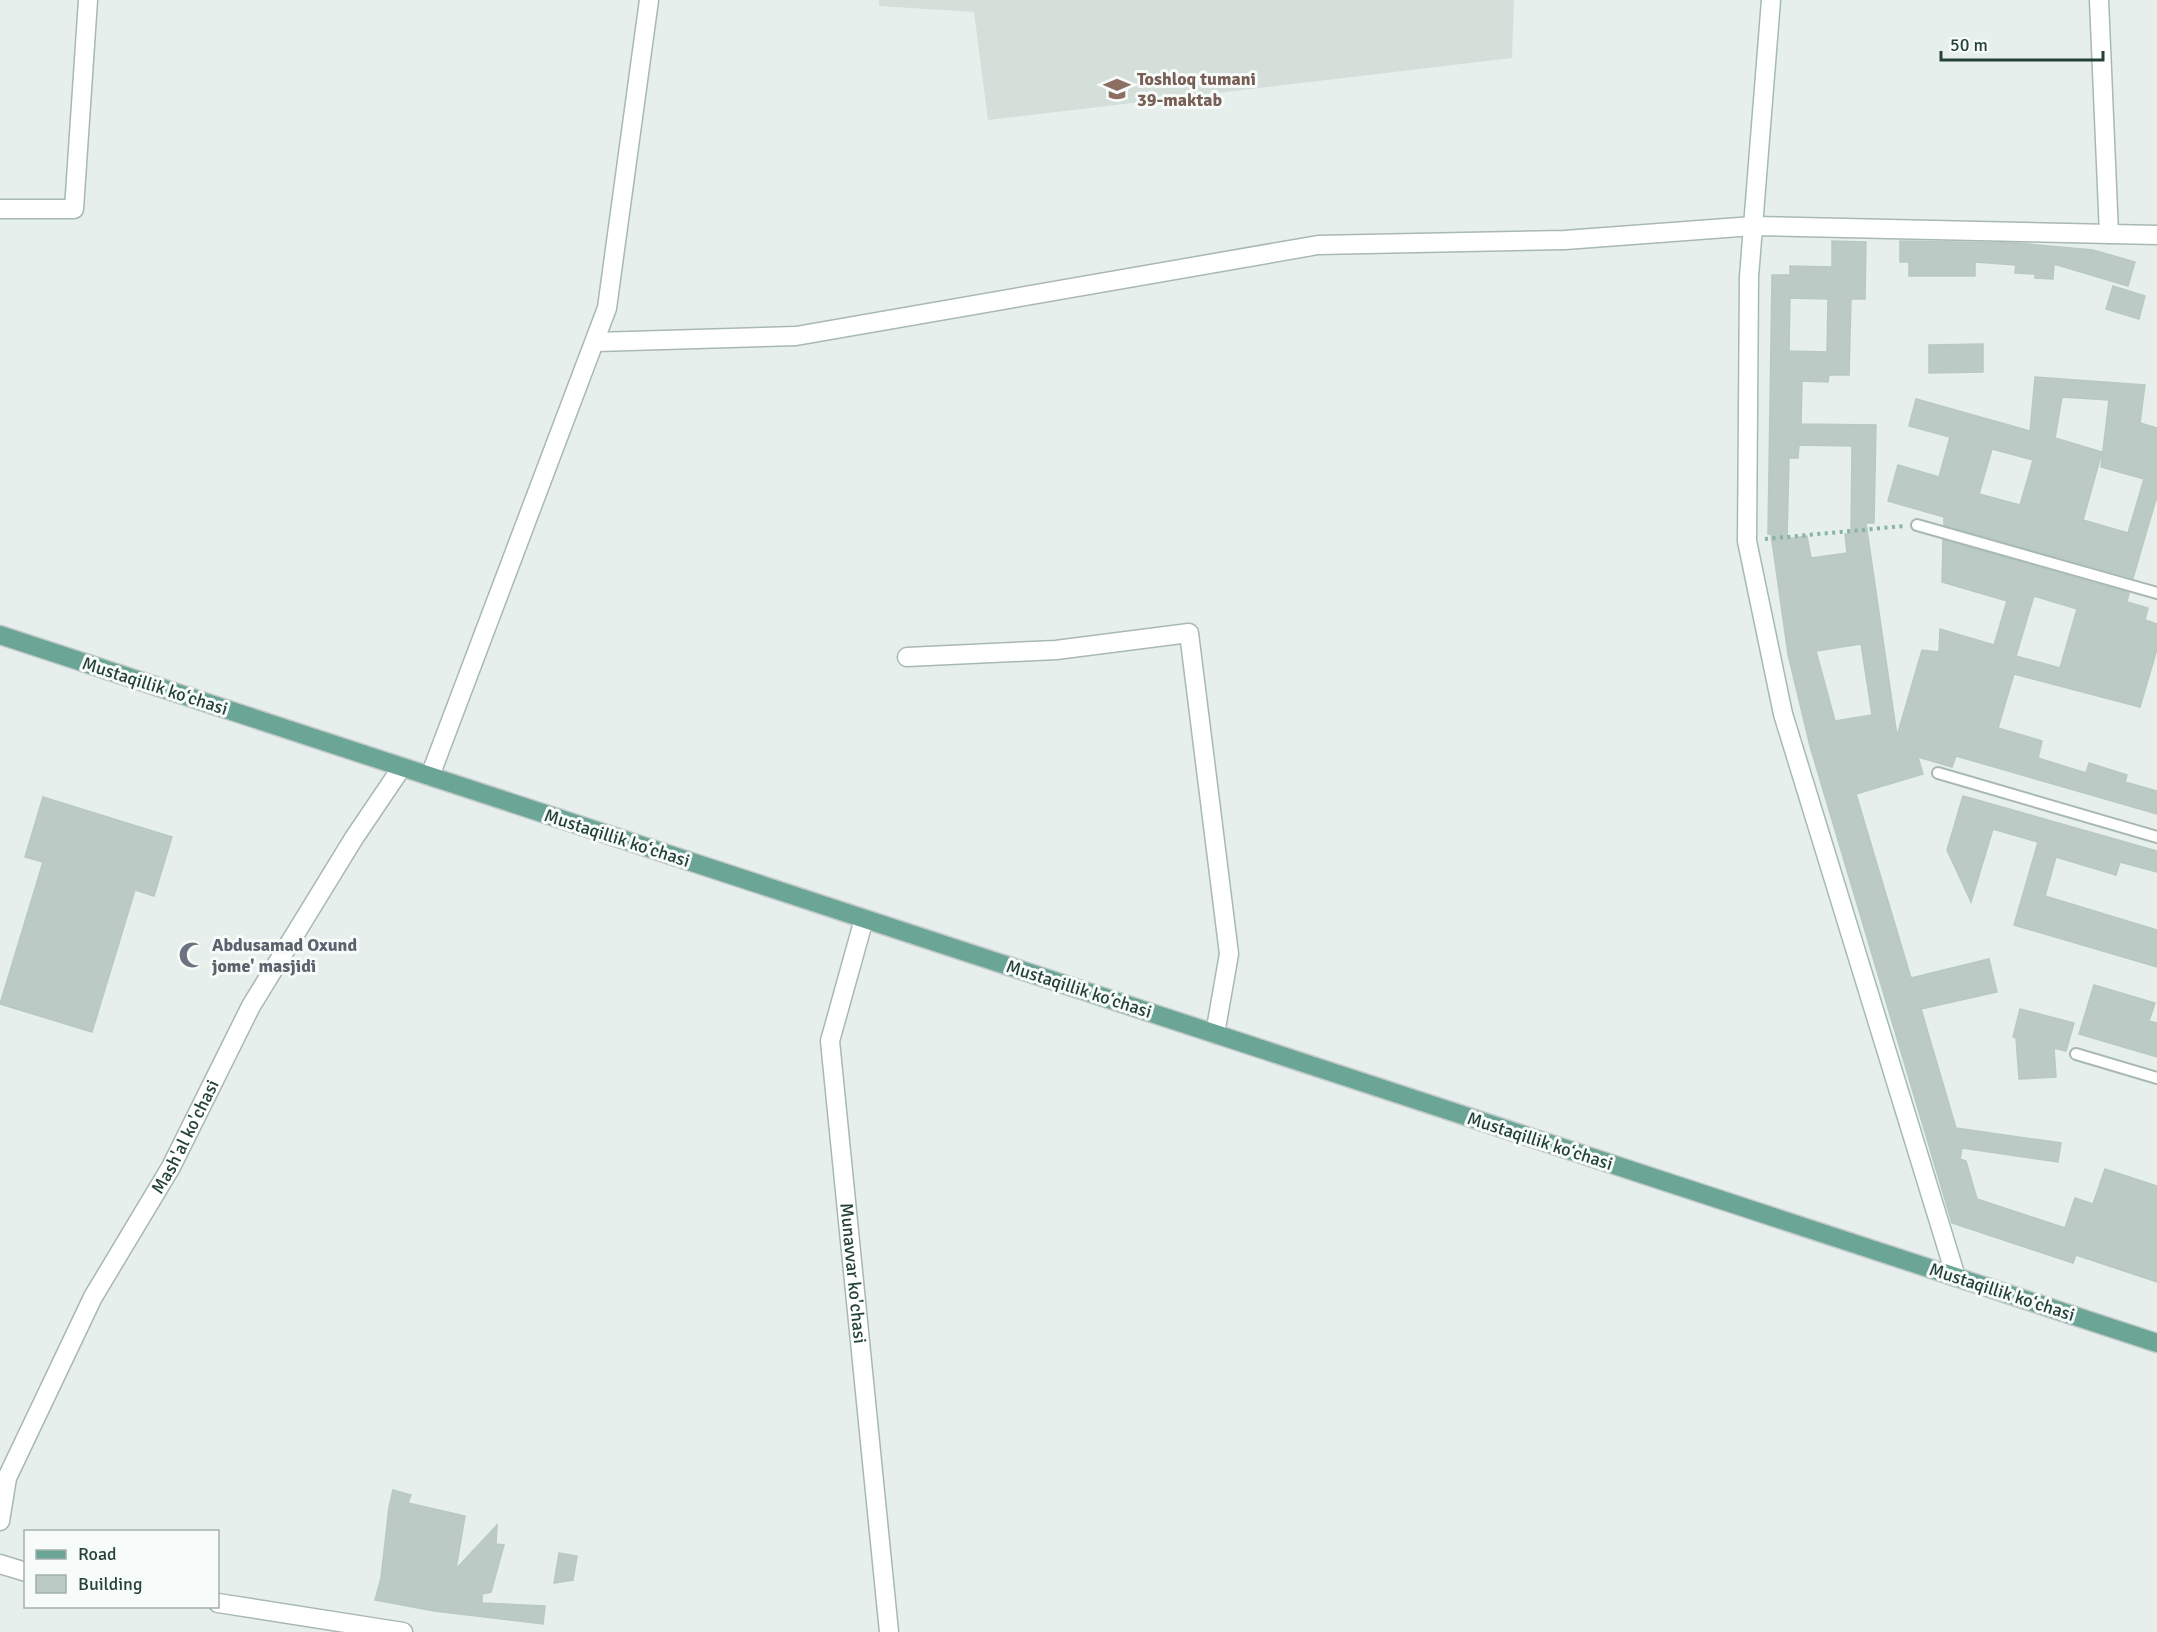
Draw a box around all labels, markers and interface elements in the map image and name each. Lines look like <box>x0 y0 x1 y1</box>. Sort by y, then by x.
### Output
scale bar <box>1941 24 2103 62</box>
text: 50 m <box>1950 34 1988 56</box>
place label: Toshloq tumani 39-maktab <box>1137 68 1256 111</box>
school or university icon: Toshloq tumani 39-maktab <box>1102 74 1132 104</box>
street label: Mustaqillik koʻchasi <box>79 652 231 720</box>
street label: Mustaqillik koʻchasi <box>541 804 693 872</box>
place label: Abdusamad Oxund jome' masjidi <box>212 934 357 977</box>
mosque icon: Abdusamad Oxund jome' masjidi <box>177 940 207 970</box>
street label: Mustaqillik koʻchasi <box>1003 955 1155 1023</box>
street label: Mash'al ko'chasi <box>146 1076 224 1198</box>
street label: Mustaqillik koʻchasi <box>1464 1107 1616 1175</box>
street label: Munavvar ko'chasi <box>835 1202 871 1345</box>
street label: Mustaqillik koʻchasi <box>1926 1258 2078 1326</box>
legend <box>24 1530 219 1608</box>
text: Road <box>78 1543 117 1565</box>
text: Building <box>78 1573 142 1595</box>

